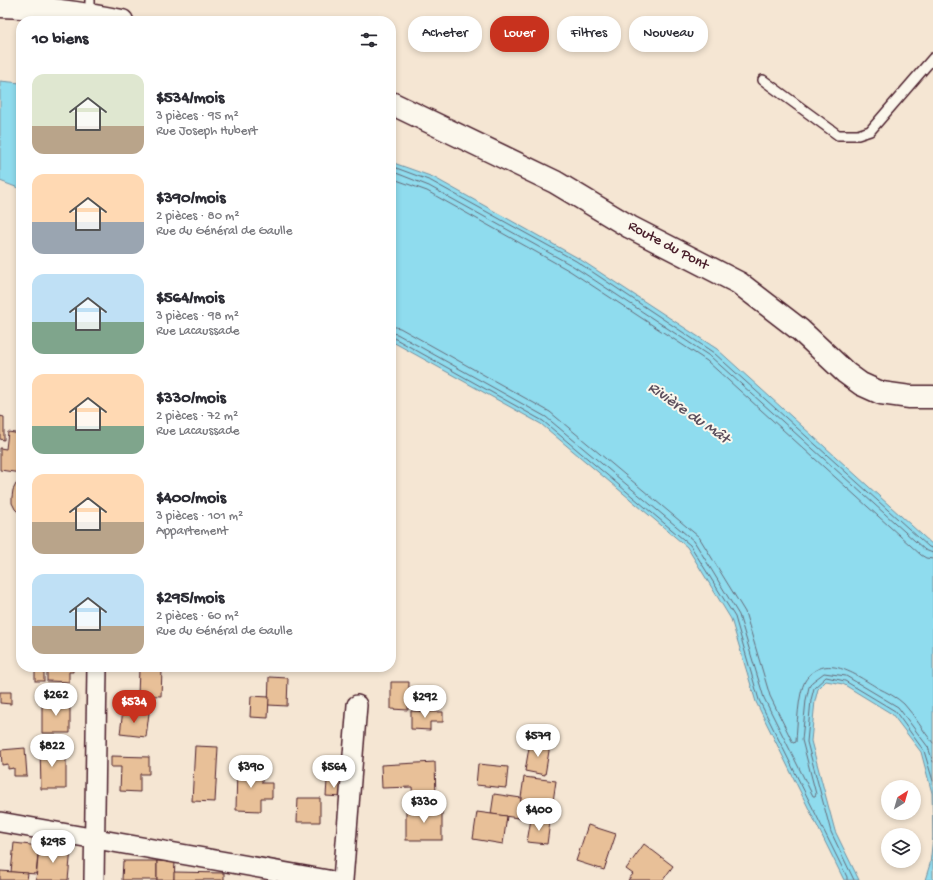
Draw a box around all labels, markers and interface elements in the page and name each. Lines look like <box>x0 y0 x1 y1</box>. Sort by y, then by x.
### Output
chip: Acheter <box>408 16 482 52</box>
chip: Louer <box>490 16 549 52</box>
chip: Filtres <box>557 16 621 52</box>
chip: Nouveau <box>629 16 708 52</box>
icon: filters <box>358 29 380 51</box>
text: 10 biens <box>32 30 88 50</box>
text: $534/mois <box>156 89 224 109</box>
icon: home <box>64 90 112 138</box>
text: 3 pièces · 95 m² <box>156 109 239 124</box>
text: Rue Joseph Hubert <box>156 124 257 139</box>
text: $390/mois <box>156 189 226 209</box>
icon: home <box>64 190 112 238</box>
text: 2 pièces · 80 m² <box>156 209 240 224</box>
street label: Route du Pont <box>625 217 713 276</box>
text: Rue du Général de Gaulle <box>156 224 292 239</box>
text: $564/mois <box>156 289 224 309</box>
icon: home <box>64 290 112 338</box>
text: 3 pièces · 98 m² <box>156 309 239 324</box>
text: Rue Lacaussade <box>156 324 240 339</box>
water label: Rivière du Mât <box>643 379 735 451</box>
text: $330/mois <box>156 389 226 409</box>
icon: home <box>64 390 112 438</box>
text: 2 pièces · 72 m² <box>156 409 238 424</box>
text: Rue Lacaussade <box>156 424 240 439</box>
text: $400/mois <box>156 489 226 509</box>
icon: home <box>64 490 112 538</box>
text: 3 pièces · 101 m² <box>156 509 243 524</box>
text: Appartement <box>156 524 228 539</box>
text: $295/mois <box>156 589 224 609</box>
icon: home <box>64 590 112 638</box>
text: 2 pièces · 60 m² <box>156 609 239 624</box>
text: Rue du Général de Gaulle <box>156 624 292 639</box>
pin: $262 <box>32 683 80 717</box>
pin: $292 <box>401 685 449 719</box>
text: $262 <box>43 688 69 703</box>
pin: $534 <box>110 690 158 724</box>
text: $292 <box>412 690 438 705</box>
text: $534 <box>121 695 147 710</box>
pin: $579 <box>514 724 562 758</box>
text: $579 <box>525 729 551 744</box>
pin: $822 <box>28 734 76 768</box>
text: $822 <box>39 739 65 754</box>
pin: $390 <box>227 755 275 789</box>
pin: $564 <box>310 755 358 789</box>
text: $390 <box>238 760 264 775</box>
text: $564 <box>321 760 347 775</box>
north arrow <box>881 780 921 820</box>
map controls <box>881 780 921 868</box>
pin: $330 <box>400 790 448 824</box>
text: $330 <box>411 795 437 810</box>
pin: $400 <box>515 798 563 832</box>
text: $400 <box>526 803 552 818</box>
button: layers <box>881 828 921 868</box>
pin: $295 <box>29 830 77 864</box>
text: $295 <box>40 835 66 850</box>

